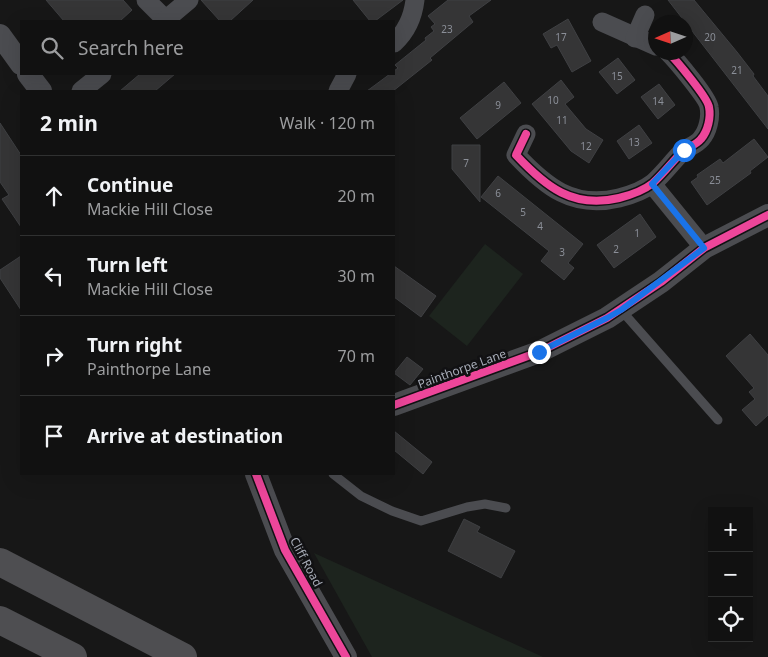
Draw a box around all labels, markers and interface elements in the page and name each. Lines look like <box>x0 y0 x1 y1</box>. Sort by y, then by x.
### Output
north arrow <box>648 15 693 60</box>
search box <box>20 20 395 75</box>
house number: 23 <box>441 22 453 36</box>
house number: 17 <box>555 30 567 44</box>
house number: 20 <box>704 30 716 44</box>
icon: search <box>38 34 66 62</box>
text: Search here <box>78 35 184 61</box>
house number: 21 <box>731 63 743 77</box>
house number: 15 <box>611 69 623 83</box>
house number: 10 <box>547 93 559 107</box>
house number: 14 <box>652 94 664 108</box>
house number: 9 <box>495 98 501 112</box>
text: 2 min <box>40 109 98 137</box>
text: Walk · 120 m <box>280 112 375 134</box>
house number: 11 <box>556 113 568 127</box>
house number: 13 <box>628 135 640 149</box>
house number: 12 <box>580 139 592 153</box>
route start <box>673 139 696 162</box>
house number: 7 <box>463 156 469 170</box>
text: Continue <box>87 172 173 198</box>
house number: 25 <box>709 173 721 187</box>
icon: ahead <box>40 182 68 210</box>
text: 20 m <box>338 185 375 207</box>
house number: 6 <box>495 186 501 200</box>
text: Mackie Hill Close <box>87 198 213 220</box>
house number: 5 <box>520 205 526 219</box>
house number: 4 <box>537 219 543 233</box>
house number: 1 <box>634 226 640 240</box>
house number: 2 <box>613 242 619 256</box>
house number: 3 <box>559 245 565 259</box>
text: Turn left <box>87 252 168 278</box>
icon: left <box>40 262 68 290</box>
text: 30 m <box>338 265 375 287</box>
text: Mackie Hill Close <box>87 278 213 300</box>
text: Turn right <box>87 332 182 358</box>
route end <box>528 341 551 364</box>
icon: right <box>40 342 68 370</box>
text: 70 m <box>338 345 375 367</box>
street label: Painthorpe Lane <box>415 345 509 392</box>
text: Painthorpe Lane <box>87 358 211 380</box>
icon: arrive <box>40 422 68 450</box>
text: Arrive at destination <box>87 423 283 449</box>
map controls <box>708 507 753 642</box>
button: + <box>708 507 753 552</box>
street label: Cliff Road <box>286 534 327 590</box>
button: − <box>708 552 753 597</box>
button: locate <box>708 597 753 642</box>

